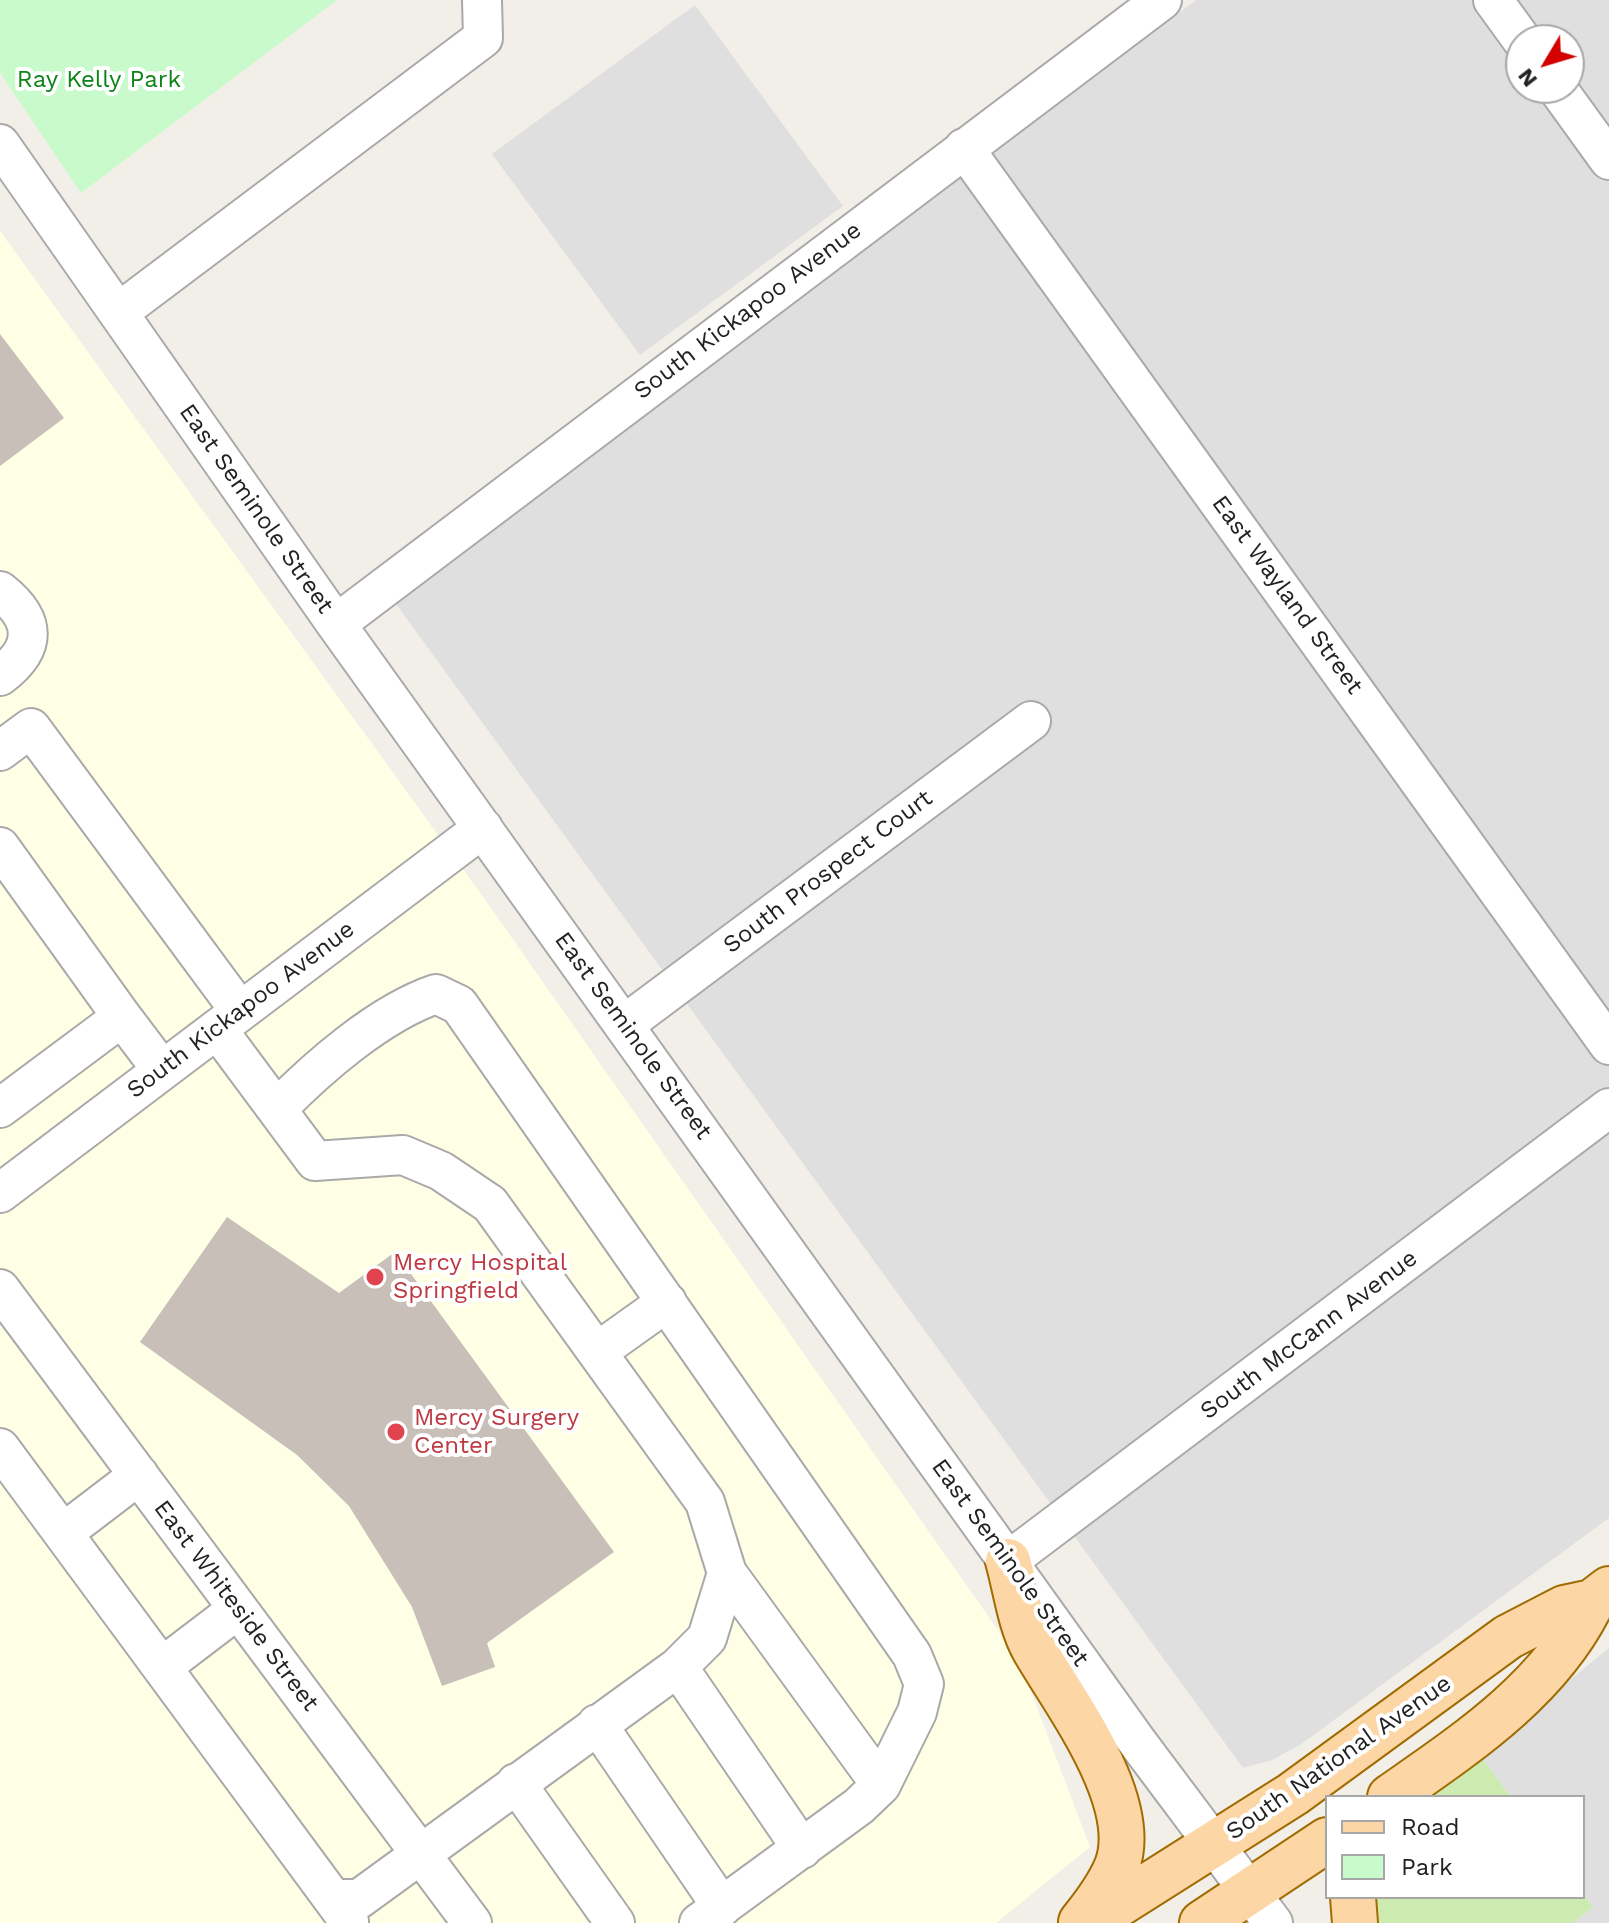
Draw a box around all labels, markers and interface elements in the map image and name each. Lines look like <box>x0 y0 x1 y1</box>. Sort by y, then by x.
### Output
north arrow <box>1505 24 1585 104</box>
text: N <box>1512 64 1542 92</box>
park label: Ray Kelly Park <box>17 66 181 94</box>
street label: South Kickapoo Avenue <box>629 216 867 406</box>
street label: East Seminole Street <box>173 399 339 619</box>
street label: East Wayland Street <box>1205 490 1369 700</box>
street label: South Prospect Court <box>718 784 938 960</box>
street label: South Kickapoo Avenue <box>122 915 360 1105</box>
street label: East Seminole Street <box>548 927 718 1145</box>
street label: South McCann Avenue <box>1195 1244 1423 1426</box>
place label: Mercy Hospital Springfield <box>393 1249 567 1305</box>
marker: Mercy Hospital Springfield <box>364 1266 386 1288</box>
place label: Mercy Surgery Center <box>414 1404 579 1460</box>
marker: Mercy Surgery Center <box>385 1421 407 1443</box>
street label: East Seminole Street <box>925 1454 1095 1672</box>
street label: East Whiteside Street <box>147 1495 325 1717</box>
street label: South National Avenue <box>1221 1669 1457 1847</box>
legend <box>1325 1795 1585 1899</box>
text: Road <box>1401 1813 1460 1841</box>
text: Park <box>1401 1853 1453 1881</box>

